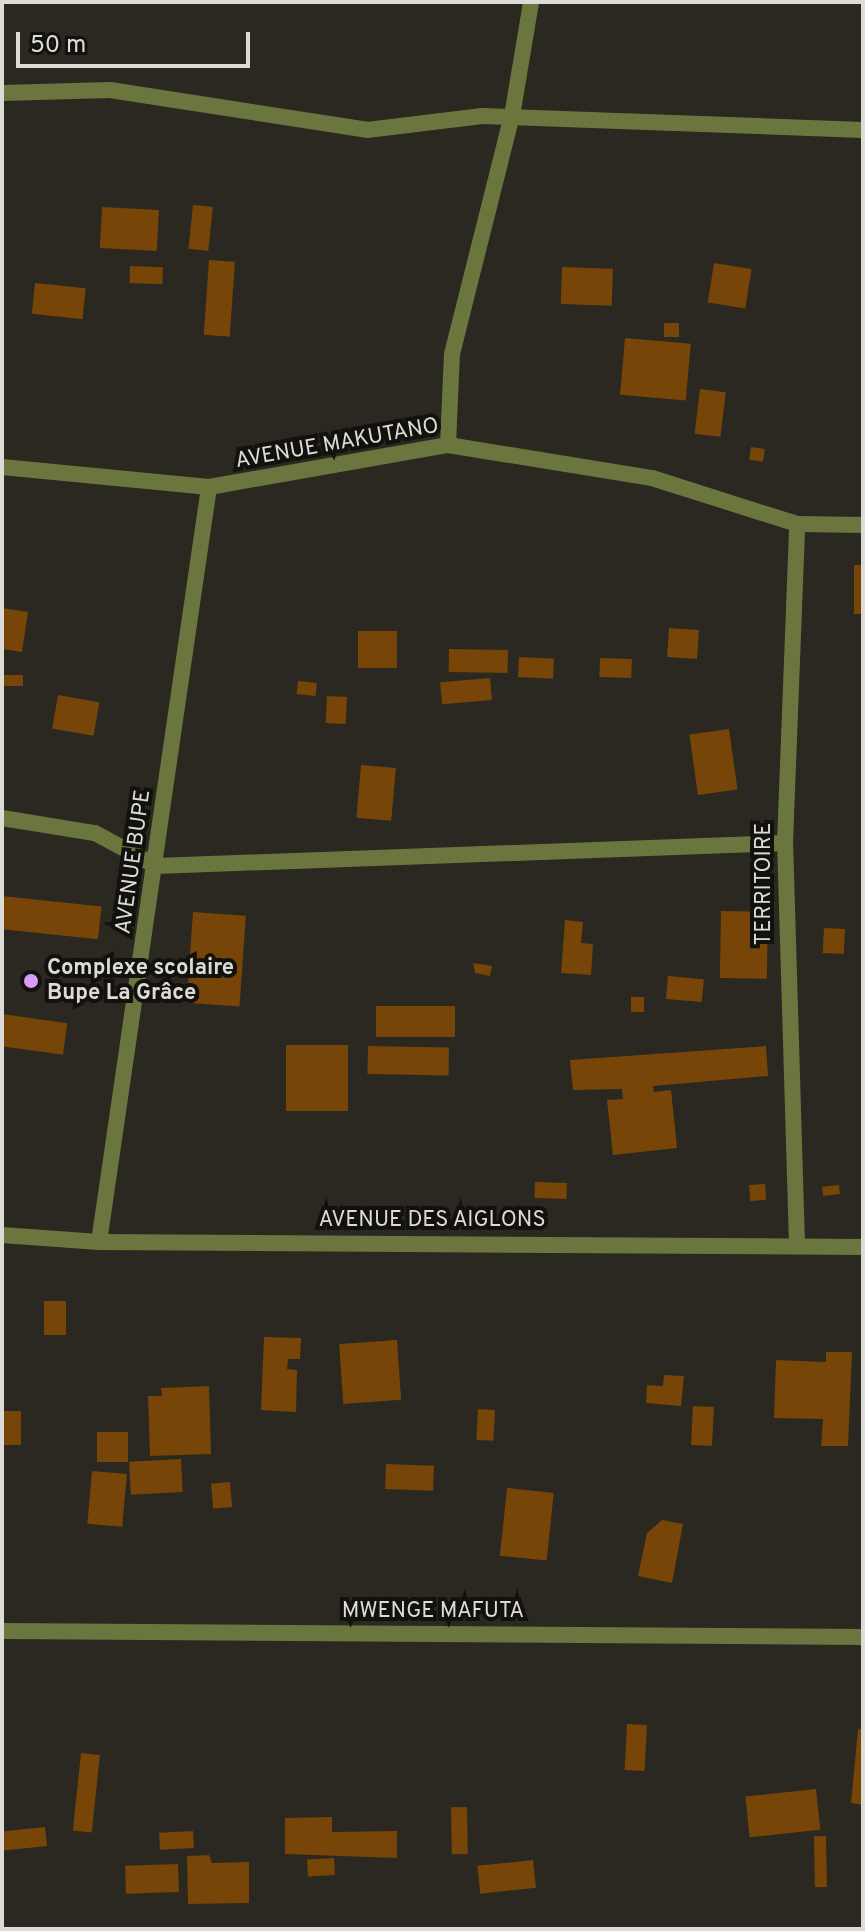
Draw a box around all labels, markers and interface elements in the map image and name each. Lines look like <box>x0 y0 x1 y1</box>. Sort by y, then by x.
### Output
scale bar <box>20 16 254 66</box>
text: 50 m <box>30 31 86 61</box>
street label: AVENUE MAKUTANO <box>233 413 441 475</box>
street label: AVENUE BUPE <box>111 788 157 936</box>
street label: TERRITOIRE <box>752 823 778 945</box>
place label: Complexe scolaire Bupe La Grâce <box>47 955 234 1006</box>
marker: Complexe scolaire Bupe La Grâce <box>22 972 40 990</box>
street label: AVENUE DES AIGLONS <box>318 1208 546 1234</box>
street label: MWENGE MAFUTA <box>342 1599 524 1625</box>

